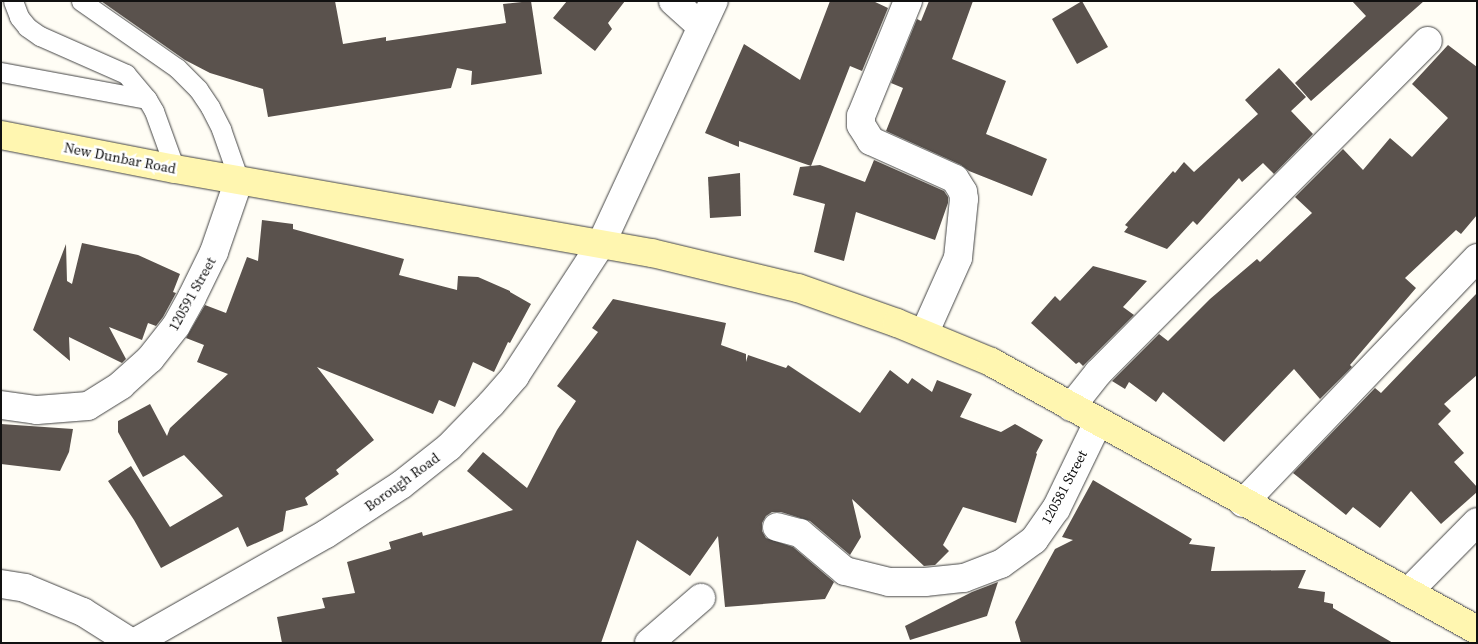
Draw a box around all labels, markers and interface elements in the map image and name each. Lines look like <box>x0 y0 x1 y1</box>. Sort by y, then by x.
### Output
street label: New Dunbar Road <box>63 139 177 177</box>
street label: 120591 Street <box>165 254 219 334</box>
street label: 120581 Street <box>1037 447 1091 527</box>
street label: Borough Road <box>361 449 443 515</box>

